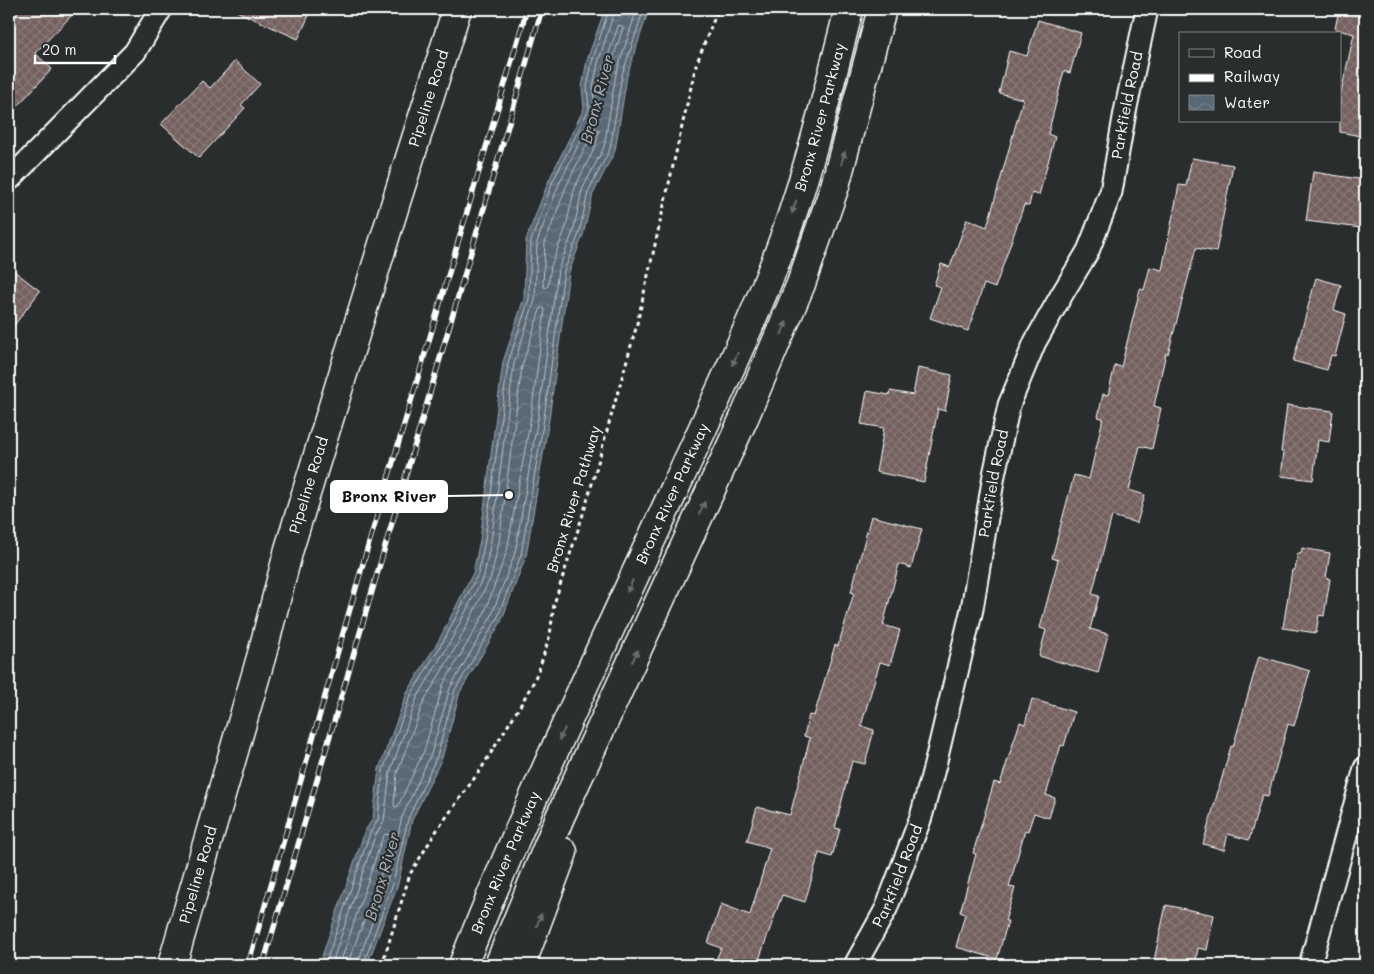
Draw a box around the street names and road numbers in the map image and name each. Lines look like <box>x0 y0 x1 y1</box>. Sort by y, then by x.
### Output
street label: Bronx River Parkway <box>789 40 849 194</box>
street label: Pipeline Road <box>403 47 452 149</box>
street label: Parkfield Road <box>1106 49 1147 160</box>
street label: Bronx River Parkway <box>630 419 713 567</box>
street label: Bronx River Pathway <box>541 423 605 575</box>
street label: Parkfield Road <box>973 428 1012 539</box>
street label: Pipeline Road <box>283 434 332 536</box>
street label: Bronx River Parkway <box>466 788 544 936</box>
street label: Parkfield Road <box>867 821 926 931</box>
street label: Pipeline Road <box>174 823 221 925</box>

